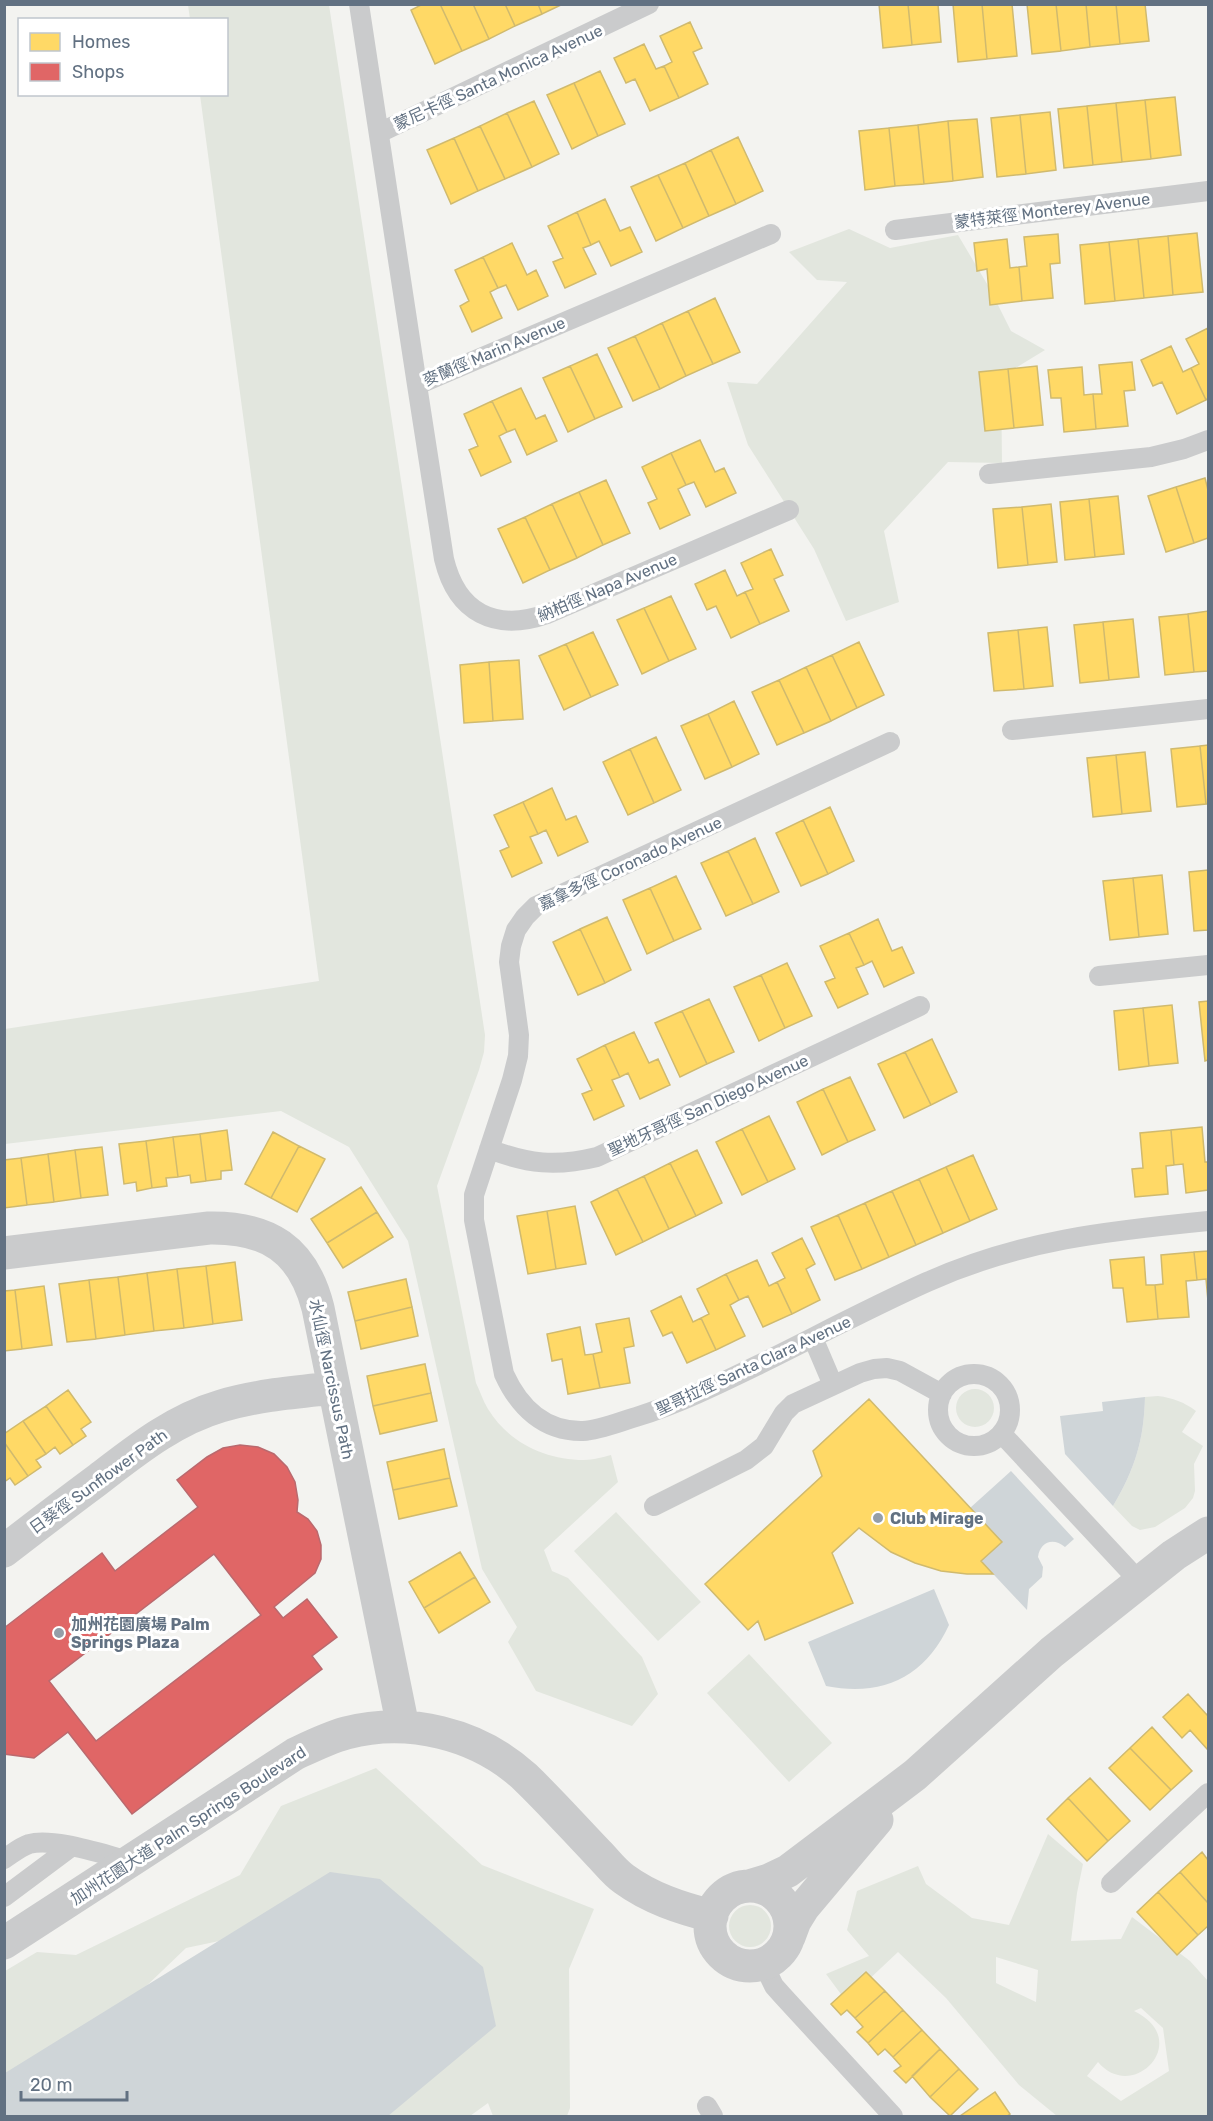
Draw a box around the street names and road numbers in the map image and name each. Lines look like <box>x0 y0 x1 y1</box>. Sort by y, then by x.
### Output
street label: 蒙尼卡徑 Santa Monica Avenue <box>391 21 606 134</box>
street label: 蒙特萊徑 Monterey Avenue <box>953 189 1151 232</box>
street label: 麥蘭徑 Marin Avenue <box>420 313 568 390</box>
street label: 納柏徑 Napa Avenue <box>535 549 680 625</box>
street label: 嘉拿多徑 Coronado Avenue <box>536 813 725 914</box>
street label: 聖地牙哥徑 San Diego Avenue <box>605 1051 811 1160</box>
street label: 水仙徑 Narcissus Path <box>305 1297 358 1461</box>
street label: 聖哥拉徑 Santa Clara Avenue <box>653 1312 854 1419</box>
street label: 日葵徑 Sunflower Path <box>26 1425 171 1538</box>
street label: 加州花園大道 Palm Springs Boulevard <box>67 1742 309 1909</box>

